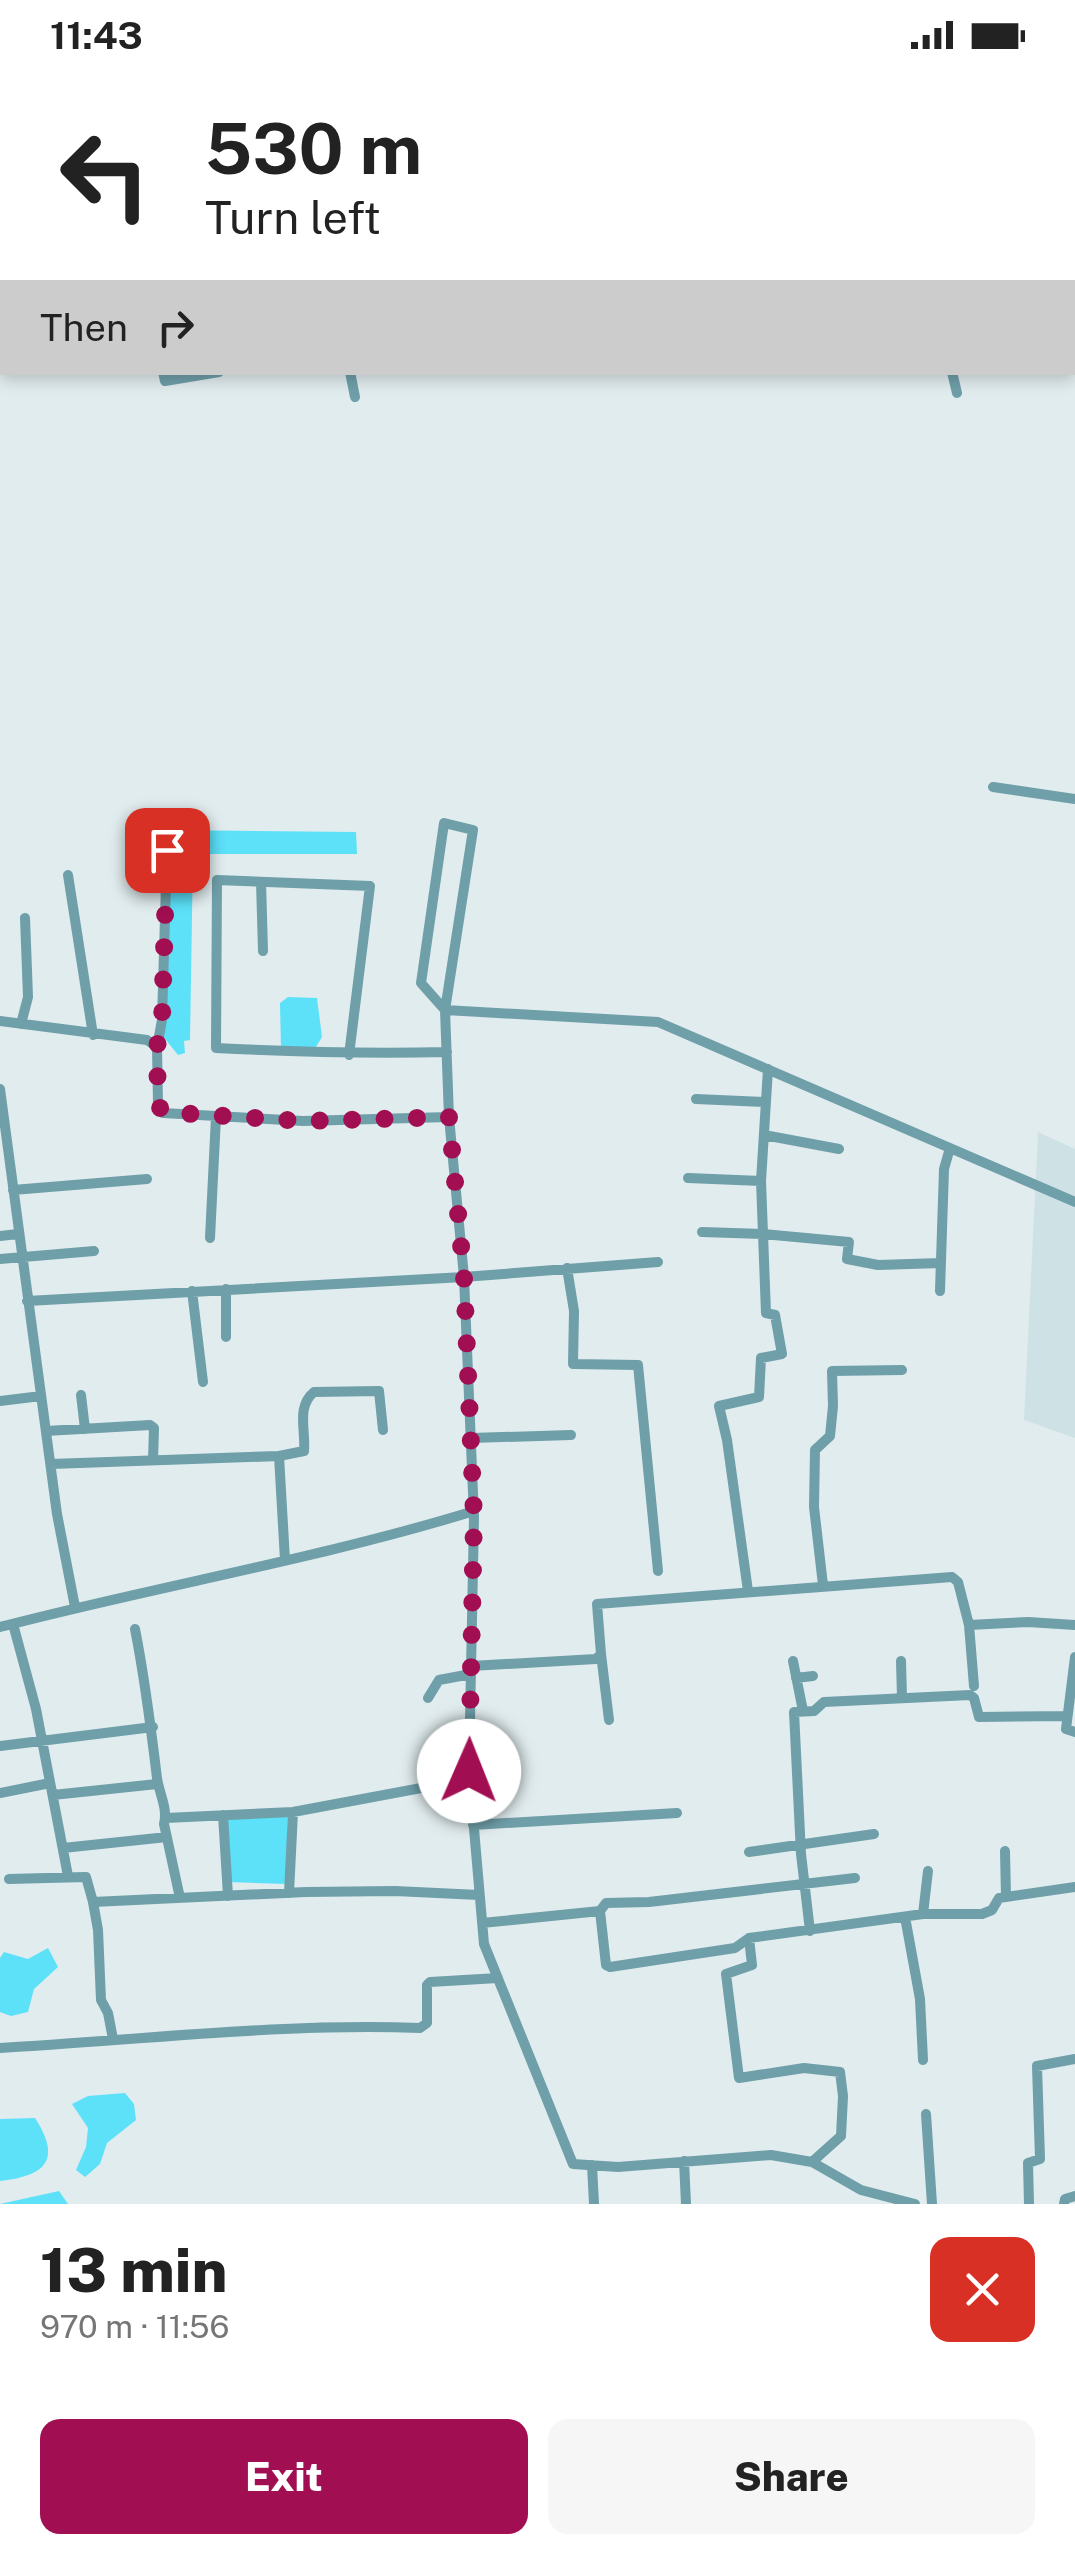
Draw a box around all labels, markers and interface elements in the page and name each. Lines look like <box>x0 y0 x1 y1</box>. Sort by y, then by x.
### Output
text: 11:43 <box>50 13 143 58</box>
text: 530 m <box>205 107 422 190</box>
icon: left <box>40 110 170 240</box>
text: Turn left <box>205 191 381 244</box>
icon: right <box>148 300 203 355</box>
text: Then <box>40 305 128 350</box>
pin <box>125 808 210 893</box>
icon: arrive <box>140 823 195 878</box>
position arrow <box>417 1719 521 1823</box>
text: 13 min <box>40 2235 227 2306</box>
button: close <box>930 2237 1035 2342</box>
text: 970 m · 11:56 <box>40 2308 229 2345</box>
button: Exit <box>40 2419 528 2534</box>
button: Share <box>548 2419 1035 2534</box>

